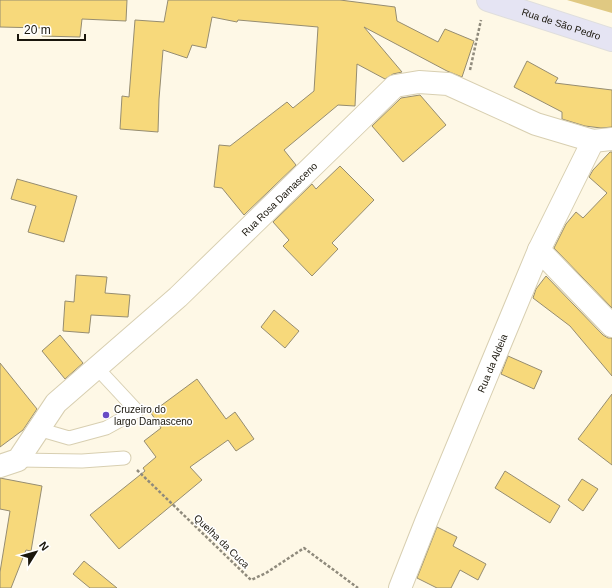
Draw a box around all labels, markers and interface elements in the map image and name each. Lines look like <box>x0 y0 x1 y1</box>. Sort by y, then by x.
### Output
street label: Rua de São Pedro <box>520 6 602 42</box>
scale bar <box>18 16 85 42</box>
text: 20 m <box>24 23 51 37</box>
street label: Rua Rosa Damasceno <box>239 160 320 238</box>
street label: Rua da Aldeia <box>475 332 510 394</box>
place label: Cruzeiro do largo Damasceno <box>114 404 193 427</box>
marker: Cruzeiro do largo Damasceno <box>101 410 111 420</box>
street label: Quelha da Cuca <box>192 512 252 571</box>
north arrow <box>16 532 56 572</box>
text: N <box>37 539 51 553</box>

